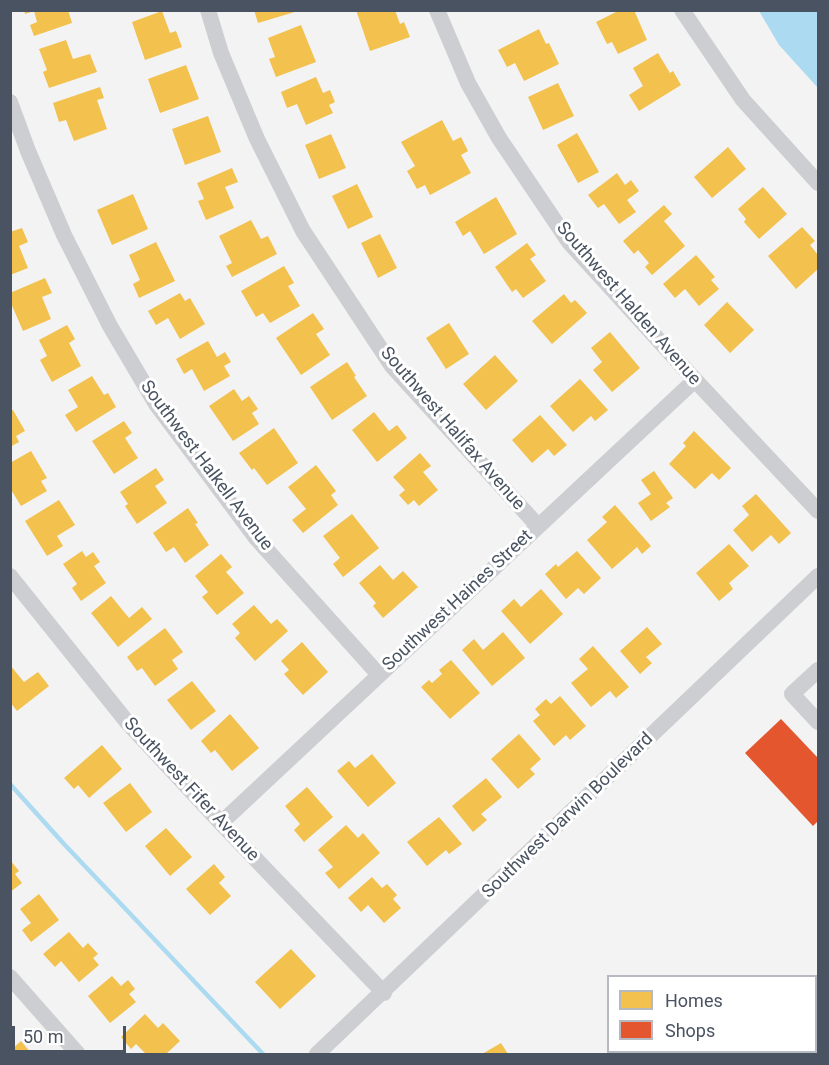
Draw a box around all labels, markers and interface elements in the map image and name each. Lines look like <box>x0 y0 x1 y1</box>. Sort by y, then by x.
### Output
street label: Southwest Halden Avenue <box>551 218 705 390</box>
street label: Southwest Halifax Avenue <box>375 343 529 515</box>
street label: Southwest Halkell Avenue <box>135 377 277 555</box>
street label: Southwest Haines Street <box>379 526 537 676</box>
street label: Southwest Fifer Avenue <box>119 714 263 866</box>
street label: Southwest Darwin Boulevard <box>478 729 658 903</box>
legend <box>607 975 817 1053</box>
text: Homes <box>665 990 723 1011</box>
scale bar <box>15 1014 129 1052</box>
text: Shops <box>665 1020 715 1041</box>
text: 50 m <box>23 1026 63 1047</box>

